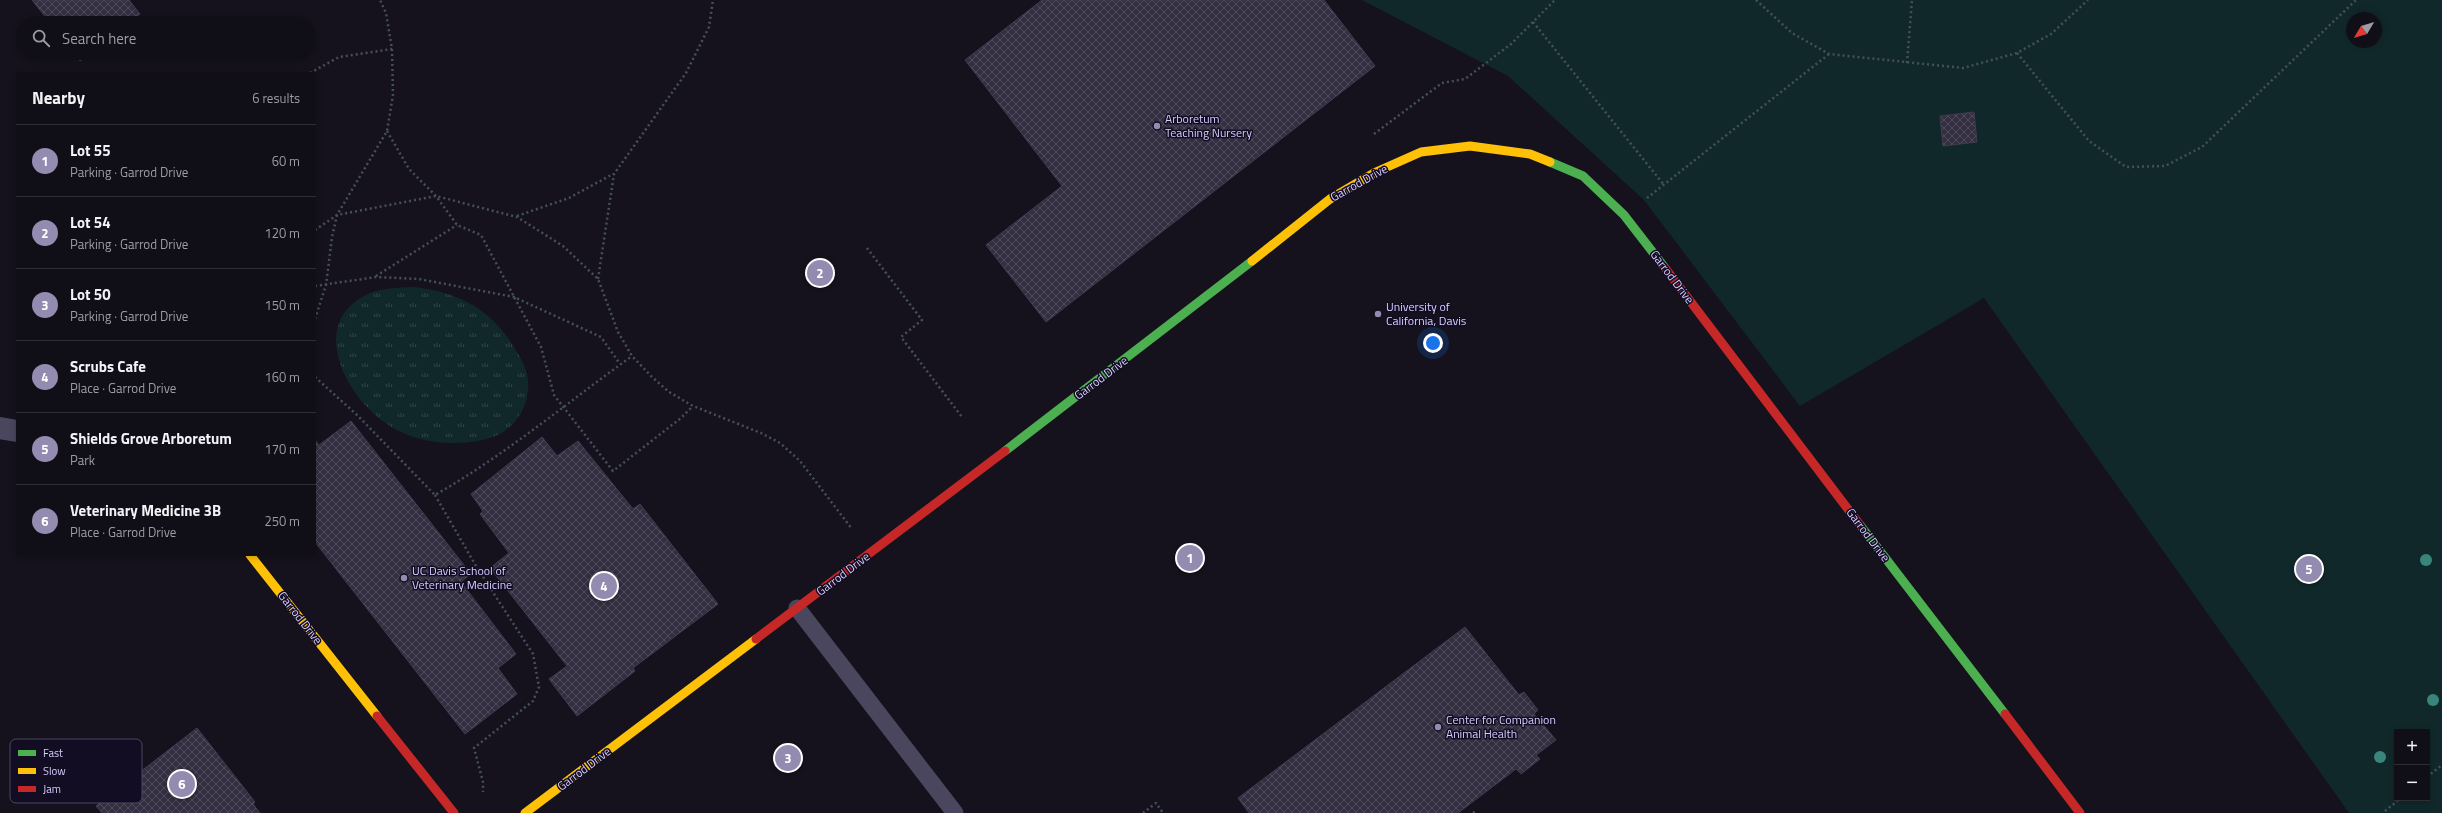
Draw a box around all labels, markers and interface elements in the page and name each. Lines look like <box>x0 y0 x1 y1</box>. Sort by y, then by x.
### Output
north arrow <box>2346 12 2382 48</box>
search box <box>16 16 316 60</box>
icon: search <box>30 27 52 49</box>
text: Search here <box>62 27 136 50</box>
text: Nearby <box>32 85 85 111</box>
text: 6 results <box>252 88 300 108</box>
place label: Arboretum Teaching Nursery <box>1165 109 1252 142</box>
marker: Arboretum Teaching Nursery <box>1152 121 1162 131</box>
text: Lot 55 <box>70 139 111 162</box>
text: 1 <box>41 151 49 171</box>
text: 60 m <box>272 151 300 171</box>
street label: Garrod Drive <box>1327 159 1391 206</box>
text: Parking · Garrod Drive <box>70 162 188 182</box>
text: Lot 54 <box>70 211 111 234</box>
text: 2 <box>41 223 49 243</box>
text: 120 m <box>264 223 300 243</box>
text: Parking · Garrod Drive <box>70 234 188 254</box>
street label: Garrod Drive <box>1646 246 1699 308</box>
pin: 2 <box>807 258 833 288</box>
text: Lot 50 <box>70 283 111 306</box>
text: 3 <box>41 295 49 315</box>
text: 150 m <box>264 295 300 315</box>
place label: University of California, Davis <box>1386 297 1467 330</box>
text: Parking · Garrod Drive <box>70 306 188 326</box>
marker: University of California, Davis <box>1373 309 1383 319</box>
your location <box>1423 333 1443 353</box>
street label: Garrod Drive <box>1070 351 1132 404</box>
text: Scrubs Cafe <box>70 355 146 378</box>
text: 4 <box>41 367 49 387</box>
text: 160 m <box>264 367 300 387</box>
text: Place · Garrod Drive <box>70 378 176 398</box>
text: Shields Grove Arboretum <box>70 427 232 450</box>
text: 5 <box>41 439 49 459</box>
text: 170 m <box>264 439 300 459</box>
text: Park <box>70 450 95 470</box>
text: Veterinary Medicine 3B <box>70 499 221 522</box>
street label: Garrod Drive <box>1842 504 1895 566</box>
text: 6 <box>41 511 49 531</box>
text: 250 m <box>264 511 300 531</box>
text: Place · Garrod Drive <box>70 522 176 542</box>
pin: 1 <box>1177 543 1203 573</box>
street label: Garrod Drive <box>812 547 874 600</box>
pin: 5 <box>2296 554 2322 584</box>
place label: UC Davis School of Veterinary Medicine <box>412 561 512 594</box>
pin: 4 <box>591 571 617 601</box>
marker: UC Davis School of Veterinary Medicine <box>399 573 409 583</box>
street label: Garrod Drive <box>273 587 327 648</box>
place label: Center for Companion Animal Health <box>1446 710 1556 743</box>
marker: Center for Companion Animal Health <box>1433 722 1443 732</box>
map controls <box>2394 729 2430 801</box>
button: + <box>2394 729 2430 765</box>
legend <box>10 739 142 803</box>
street label: Garrod Drive <box>553 742 615 795</box>
pin: 3 <box>775 743 801 773</box>
text: Fast <box>43 745 63 761</box>
text: Slow <box>43 763 66 779</box>
button: − <box>2394 765 2430 801</box>
pin: 6 <box>169 769 195 799</box>
text: Jam <box>43 781 61 797</box>

